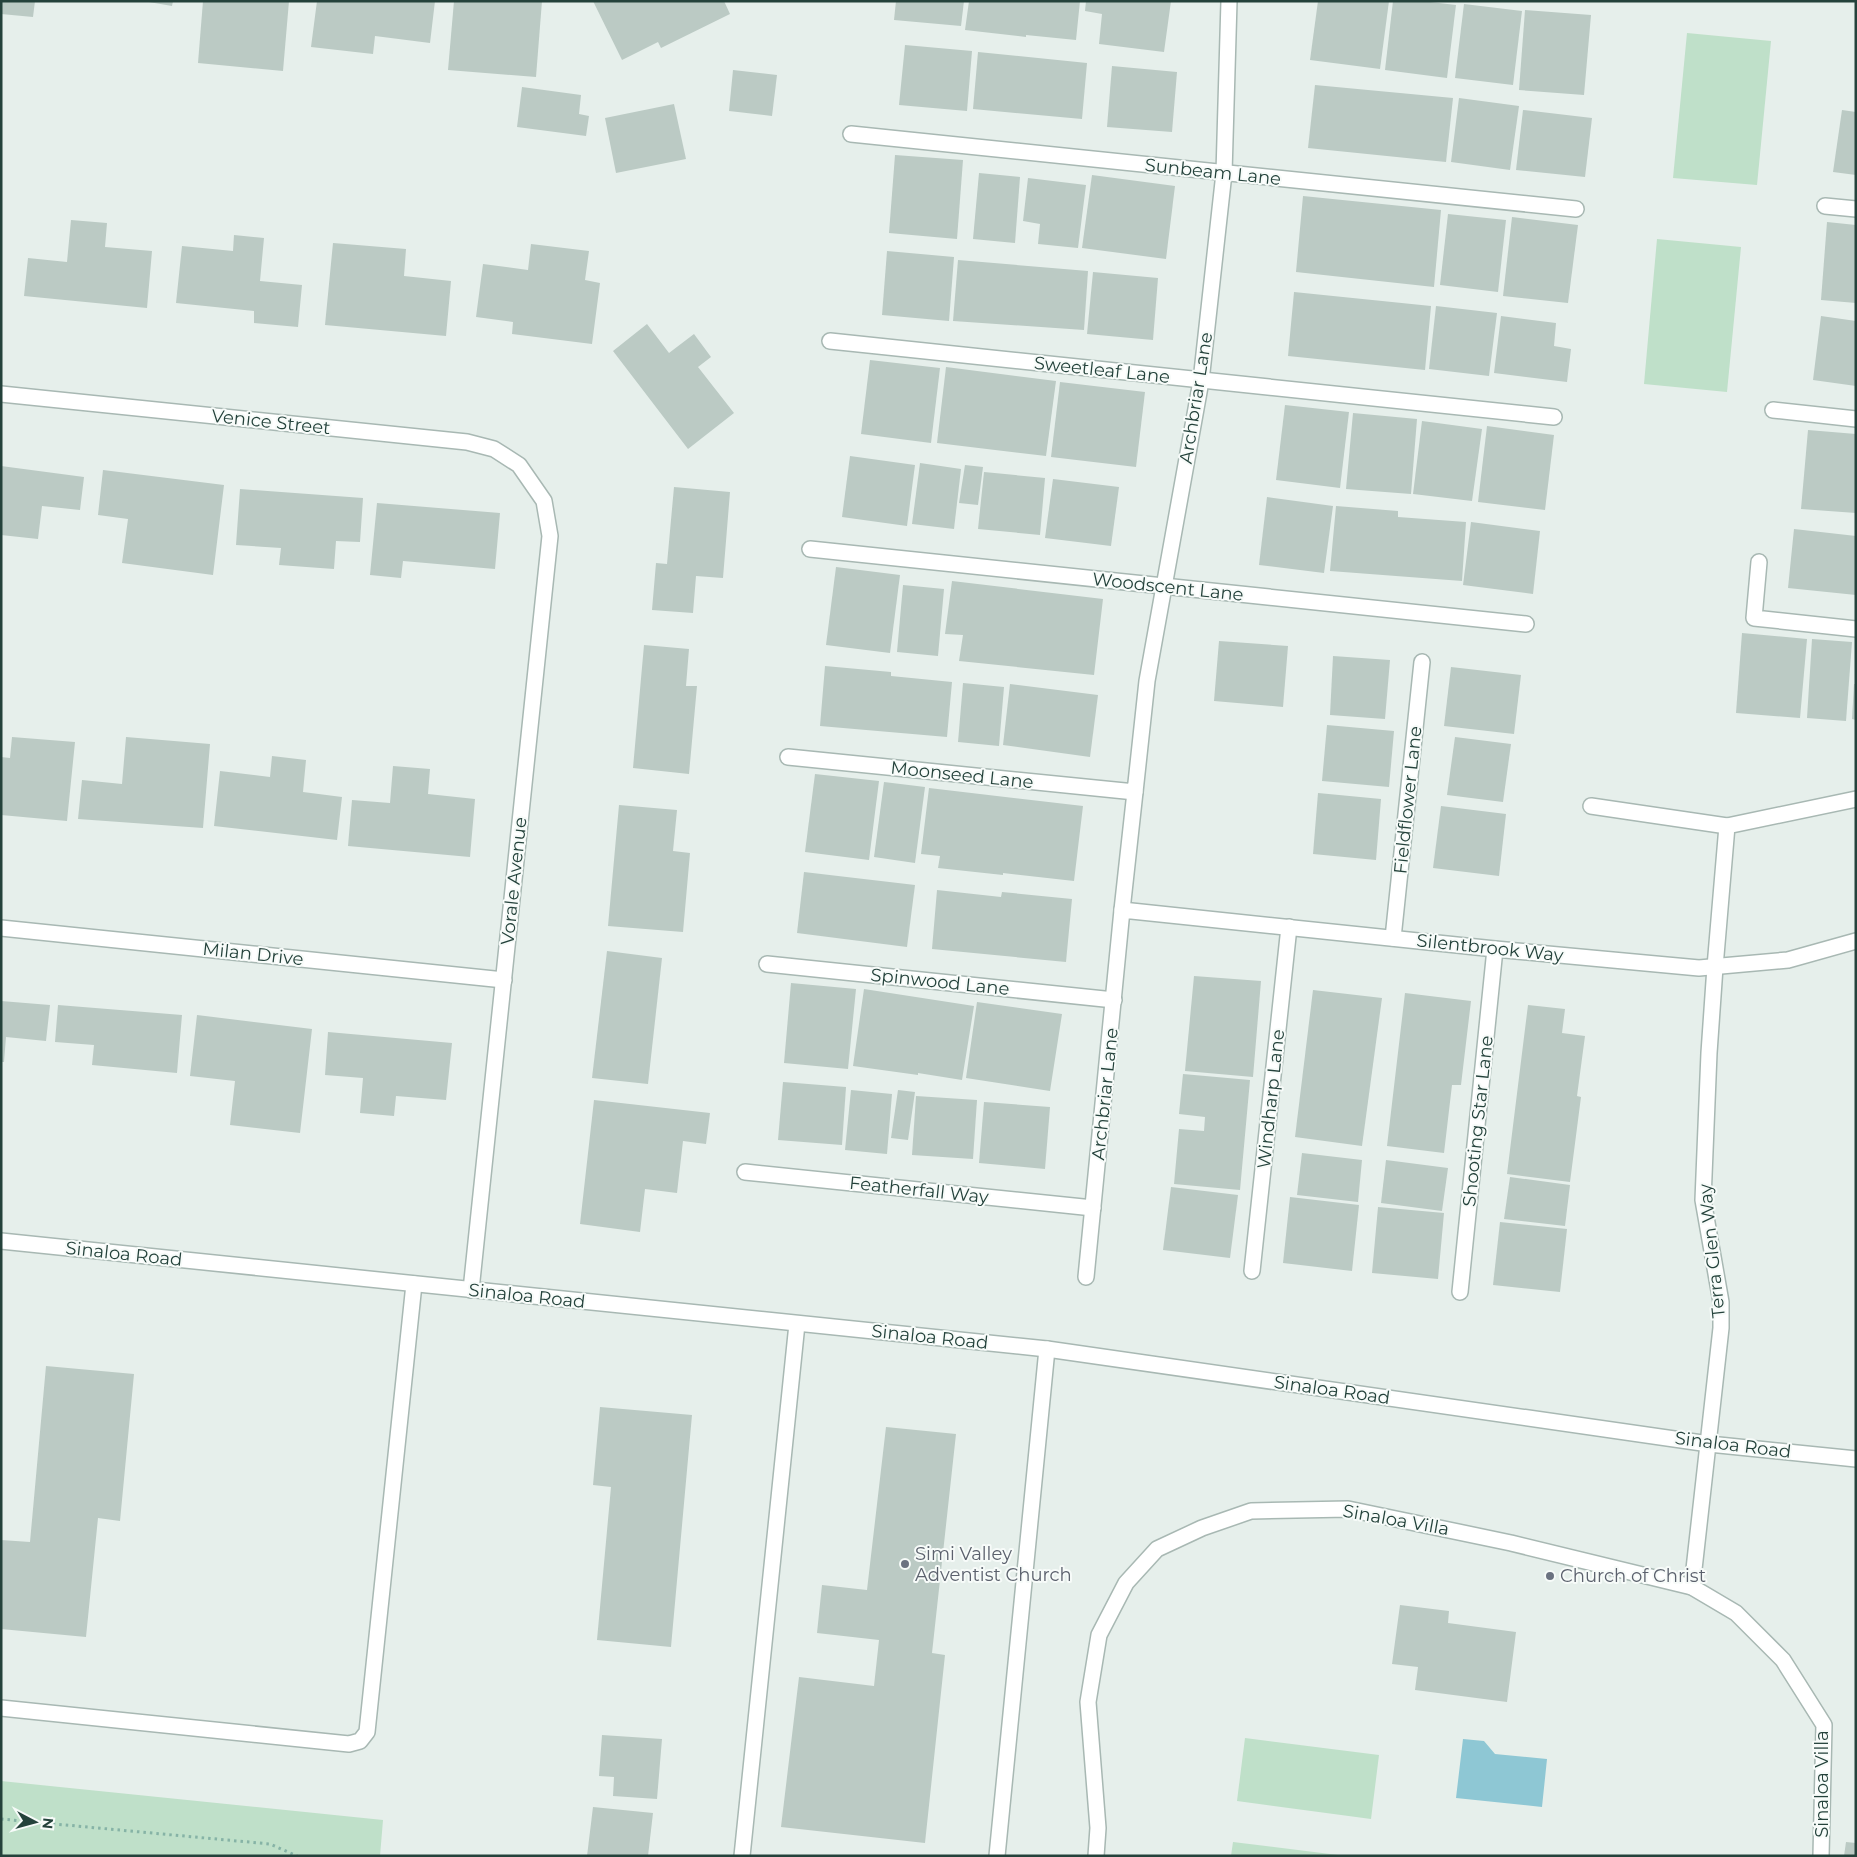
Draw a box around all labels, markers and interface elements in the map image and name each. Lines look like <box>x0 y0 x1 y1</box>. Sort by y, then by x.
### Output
street label: Sunbeam Lane <box>1144 154 1282 190</box>
street label: Archbriar Lane <box>1175 330 1217 465</box>
street label: Sweetleaf Lane <box>1033 352 1171 388</box>
street label: Venice Street <box>210 405 332 439</box>
street label: Woodscent Lane <box>1091 568 1245 606</box>
street label: Fieldflower Lane <box>1389 725 1427 875</box>
street label: Moonseed Lane <box>889 757 1035 793</box>
street label: Vorale Avenue <box>496 816 532 946</box>
street label: Silentbrook Way <box>1416 929 1565 967</box>
street label: Milan Drive <box>201 938 305 970</box>
street label: Spinwood Lane <box>870 964 1011 1000</box>
street label: Archbriar Lane <box>1087 1027 1123 1161</box>
street label: Windharp Lane <box>1253 1028 1289 1170</box>
street label: Shooting Star Lane <box>1458 1034 1498 1208</box>
street label: Featherfall Way <box>848 1172 990 1208</box>
street label: Terra Glen Way <box>1694 1183 1730 1319</box>
street label: Sinaloa Road <box>65 1237 183 1271</box>
street label: Sinaloa Road <box>468 1279 586 1313</box>
street label: Sinaloa Road <box>871 1320 989 1354</box>
street label: Sinaloa Road <box>1272 1371 1392 1409</box>
street label: Sinaloa Road <box>1674 1427 1792 1463</box>
street label: Sinaloa Villa <box>1341 1500 1451 1540</box>
place label: Simi Valley Adventist Church <box>915 1543 1072 1586</box>
marker: Simi Valley Adventist Church <box>899 1558 911 1570</box>
place label: Church of Christ <box>1560 1565 1706 1587</box>
marker: Church of Christ <box>1544 1570 1556 1582</box>
street label: Sinaloa Villa <box>1811 1730 1833 1838</box>
north arrow <box>10 1797 60 1847</box>
text: N <box>38 1817 57 1830</box>

